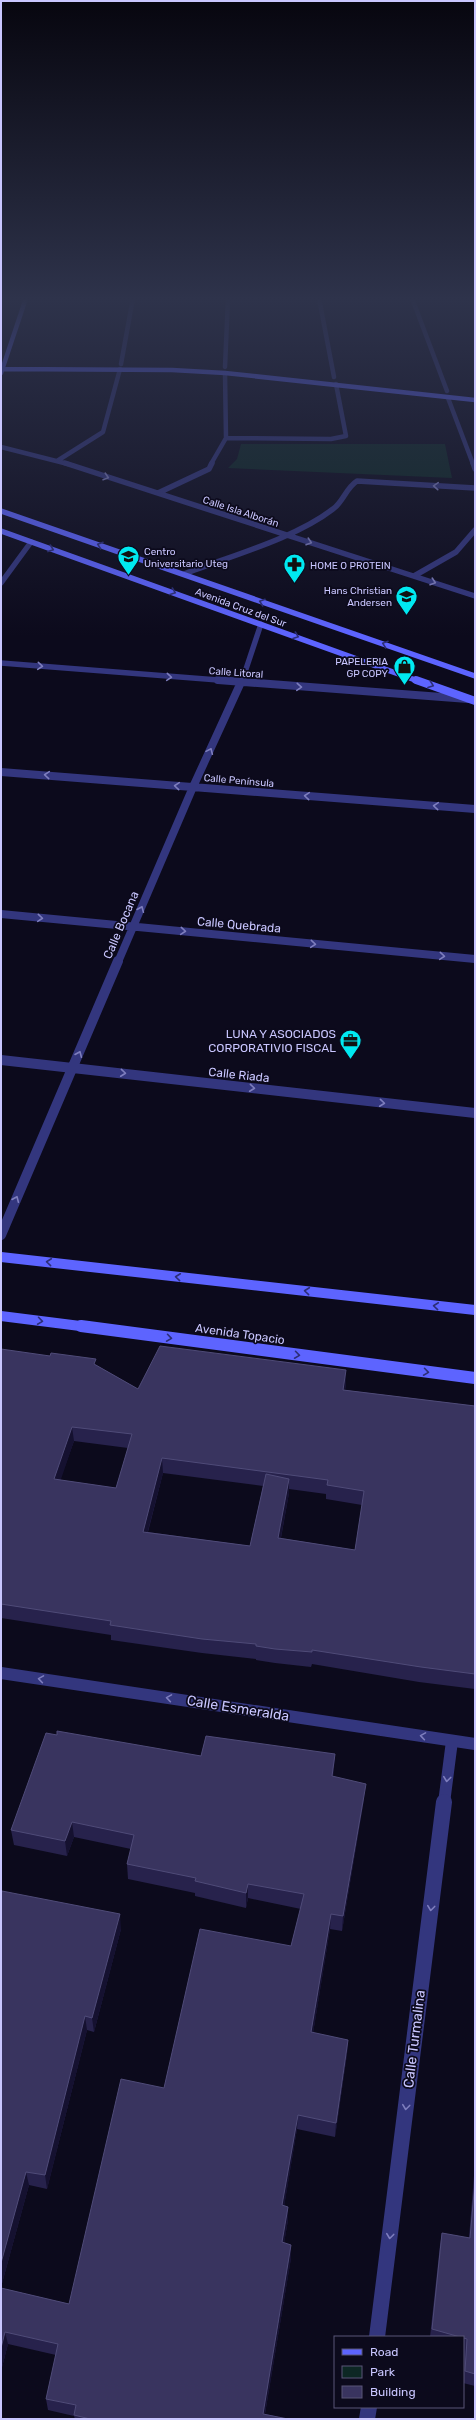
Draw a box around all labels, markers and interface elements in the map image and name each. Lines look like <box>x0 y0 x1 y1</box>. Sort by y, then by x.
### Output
one-way arrow <box>102 472 109 481</box>
one-way arrow <box>433 481 439 490</box>
street label: Calle Isla Alborán <box>201 494 280 530</box>
one-way arrow <box>306 538 313 546</box>
one-way arrow <box>97 541 104 550</box>
one-way arrow <box>47 544 54 552</box>
school or university icon: Centro Universitario Uteg <box>115 544 141 577</box>
place label: Centro Universitario Uteg <box>144 546 228 570</box>
pharmacy icon: HOME O PROTEIN <box>281 552 307 585</box>
place label: HOME O PROTEIN <box>310 560 391 572</box>
one-way arrow <box>430 577 437 586</box>
school or university icon: Hans Christian Andersen <box>394 583 420 616</box>
place label: Hans Christian Andersen <box>324 585 392 609</box>
street label: Avenida Cruz del Sur <box>193 586 288 630</box>
one-way arrow <box>170 588 177 596</box>
one-way arrow <box>259 598 266 606</box>
one-way arrow <box>292 632 299 640</box>
one-way arrow <box>382 641 389 649</box>
shop icon: PAPELERIA GP COPY <box>391 654 417 687</box>
place label: PAPELERIA GP COPY <box>335 656 389 680</box>
one-way arrow <box>37 662 43 671</box>
street label: Calle Litoral <box>208 665 264 681</box>
one-way arrow <box>166 672 172 681</box>
one-way arrow <box>428 680 435 689</box>
one-way arrow <box>296 682 302 691</box>
one-way arrow <box>205 748 213 756</box>
one-way arrow <box>44 771 50 780</box>
street label: Calle Península <box>203 772 275 790</box>
one-way arrow <box>174 781 180 790</box>
one-way arrow <box>304 791 310 800</box>
one-way arrow <box>433 802 439 811</box>
street label: Calle Bocana <box>100 889 142 961</box>
one-way arrow <box>136 905 144 913</box>
one-way arrow <box>37 913 43 922</box>
street label: Calle Quebrada <box>196 914 282 936</box>
one-way arrow <box>180 927 186 936</box>
one-way arrow <box>310 939 316 948</box>
one-way arrow <box>439 951 445 960</box>
place label: LUNA Y ASOCIADOS CORPORATIVIO FISCAL <box>208 1027 336 1055</box>
office icon: LUNA Y ASOCIADOS CORPORATIVIO FISCAL <box>338 1028 364 1061</box>
one-way arrow <box>74 1051 82 1058</box>
street label: Calle Riada <box>208 1065 270 1085</box>
one-way arrow <box>120 1069 126 1078</box>
one-way arrow <box>249 1083 255 1092</box>
one-way arrow <box>379 1098 385 1107</box>
one-way arrow <box>12 1196 20 1203</box>
one-way arrow <box>46 1258 52 1267</box>
one-way arrow <box>175 1273 181 1282</box>
one-way arrow <box>304 1287 310 1296</box>
one-way arrow <box>433 1302 439 1311</box>
one-way arrow <box>37 1316 43 1325</box>
street label: Avenida Topacio <box>194 1321 286 1347</box>
one-way arrow <box>165 1333 172 1342</box>
one-way arrow <box>294 1350 300 1359</box>
one-way arrow <box>423 1367 429 1376</box>
one-way arrow <box>38 1675 44 1684</box>
street label: Calle Esmeralda <box>186 1692 290 1725</box>
one-way arrow <box>166 1694 173 1703</box>
one-way arrow <box>420 1732 426 1741</box>
one-way arrow <box>443 1776 452 1782</box>
one-way arrow <box>427 1905 436 1912</box>
street label: Calle Turmalina <box>400 1989 429 2089</box>
one-way arrow <box>402 2104 411 2110</box>
one-way arrow <box>386 2233 395 2239</box>
legend <box>334 2336 464 2408</box>
text: Road <box>370 2345 398 2359</box>
text: Park <box>370 2365 396 2379</box>
text: Building <box>370 2385 416 2399</box>

